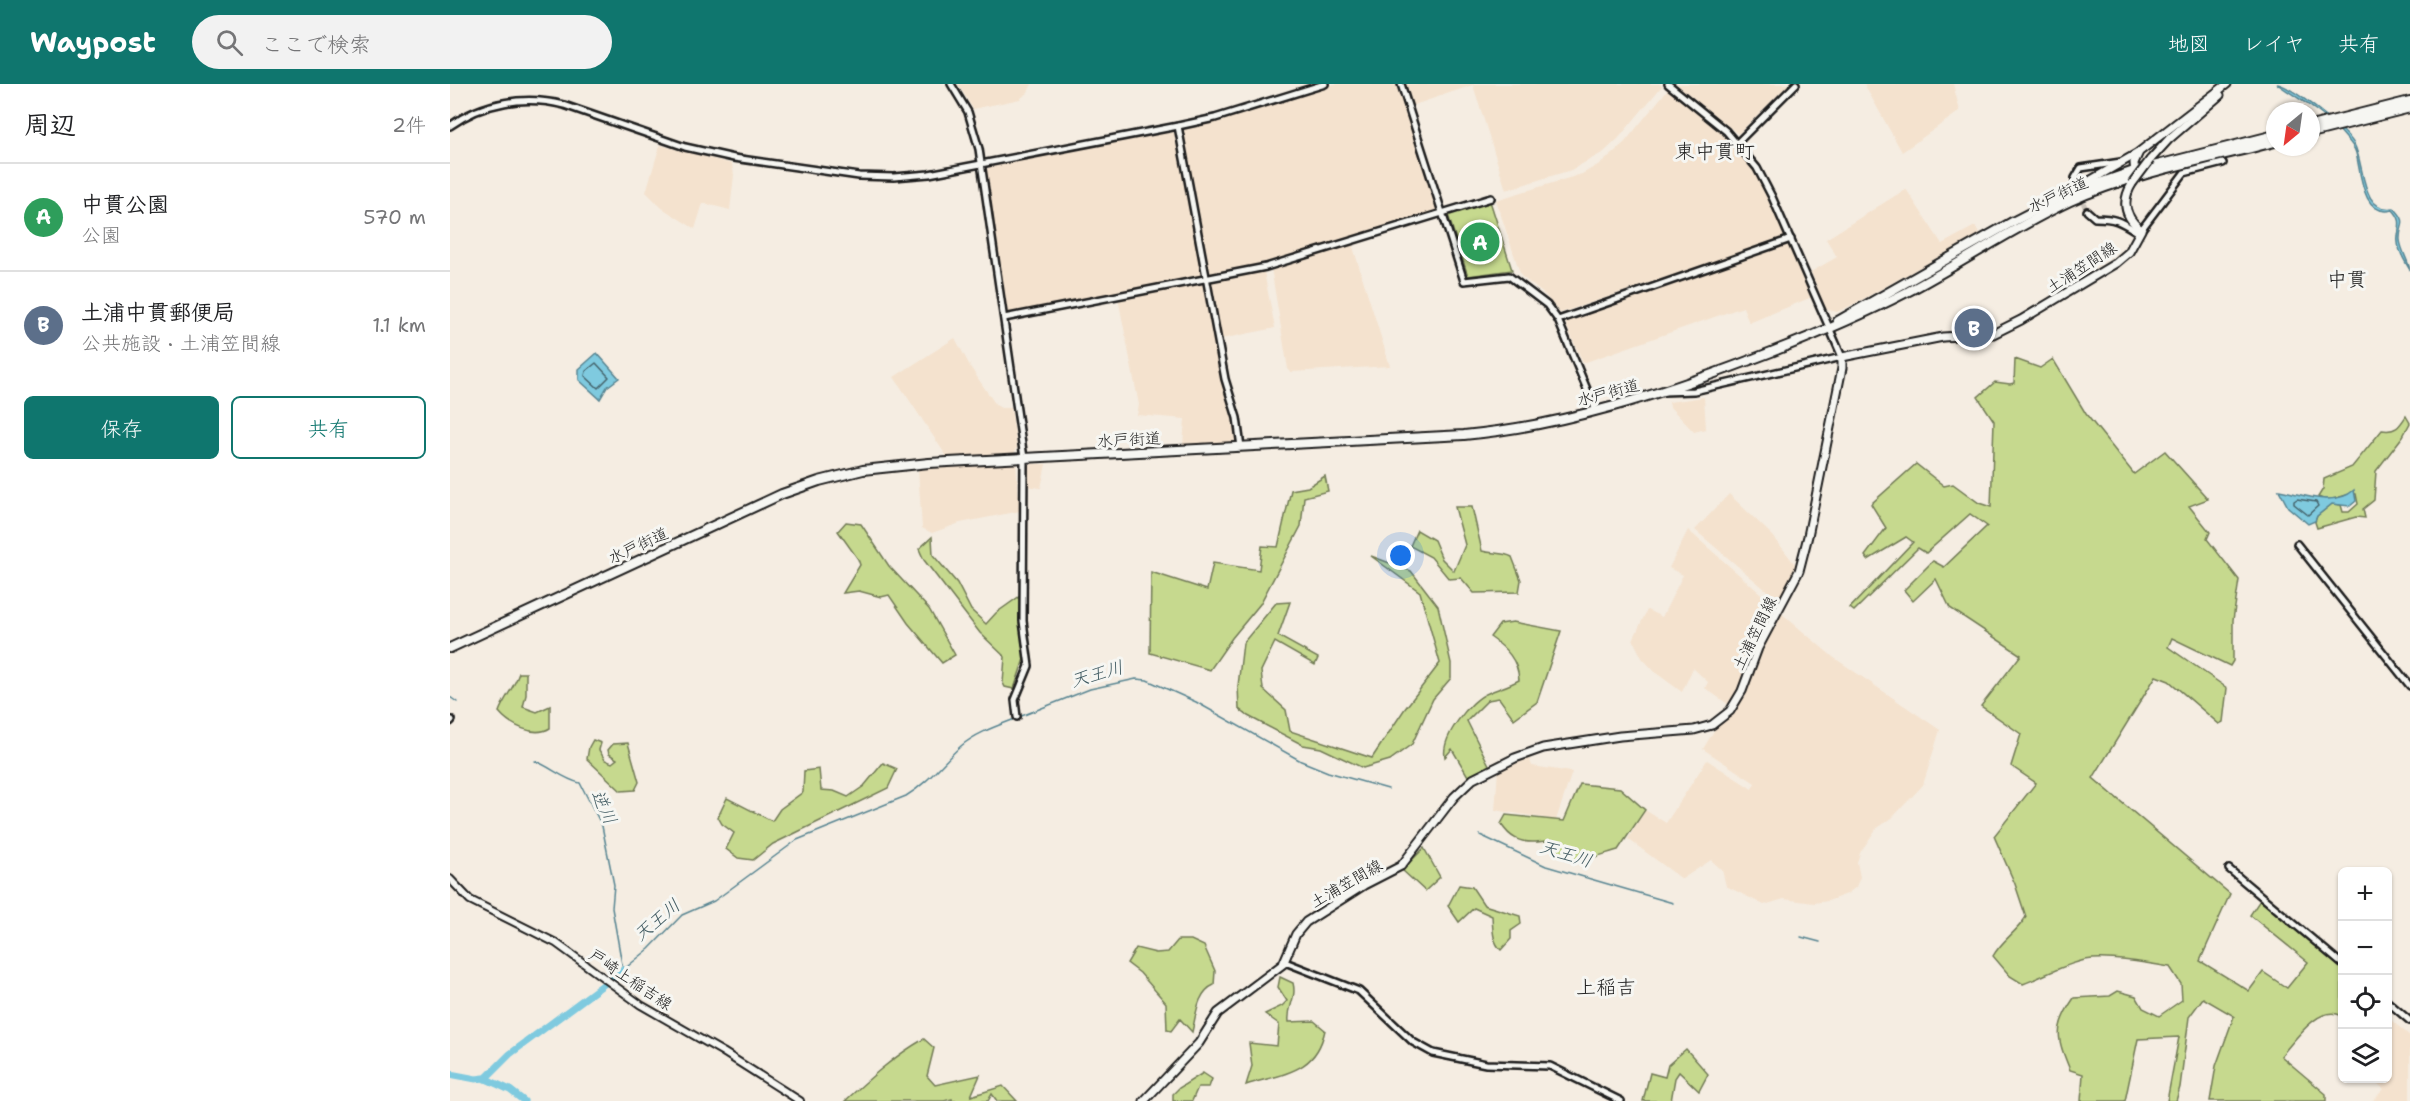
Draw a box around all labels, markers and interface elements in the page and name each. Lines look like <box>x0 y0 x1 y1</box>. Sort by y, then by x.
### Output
search box <box>192 15 612 69</box>
text: Waypost <box>30 23 156 61</box>
icon: search <box>213 26 246 59</box>
text: ここで検索 <box>261 30 371 59</box>
text: 地図 <box>2168 30 2210 58</box>
text: レイヤ <box>2243 30 2305 58</box>
text: 共有 <box>2338 30 2380 58</box>
north arrow <box>2266 102 2320 156</box>
text: 周辺 <box>24 107 76 142</box>
text: 2件 <box>392 112 426 138</box>
district label: 東中貫町 <box>1675 138 1755 164</box>
street label: 水戸街道 <box>2025 171 2092 217</box>
text: 中貫公園 <box>81 190 169 219</box>
text: A <box>36 204 51 230</box>
text: 570 m <box>363 204 426 230</box>
pin: A <box>1460 220 1500 264</box>
text: 公園 <box>81 222 121 248</box>
street label: 土浦笠間線 <box>2042 237 2121 298</box>
district label: 中貫 <box>2327 266 2367 292</box>
text: 土浦中貫郵便局 <box>81 298 235 327</box>
pin: B <box>1954 306 1994 350</box>
text: B <box>37 312 50 338</box>
text: 1.1 km <box>372 312 426 338</box>
text: 公共施設 · 土浦笠間線 <box>81 330 280 356</box>
street label: 水戸街道 <box>1574 374 1642 411</box>
button: 保存 <box>24 396 219 459</box>
button: 共有 <box>231 396 426 459</box>
street label: 水戸街道 <box>1097 427 1162 452</box>
street label: 水戸街道 <box>605 522 672 568</box>
your location <box>1386 541 1415 570</box>
street label: 土浦笠間線 <box>1727 593 1781 674</box>
water label: 天王川 <box>1068 655 1126 693</box>
water label: 逆川 <box>586 786 622 828</box>
water label: 天王川 <box>1537 835 1595 873</box>
street label: 土浦笠間線 <box>1306 854 1386 913</box>
map controls <box>2338 867 2392 1083</box>
button: + <box>2338 867 2392 921</box>
water label: 天王川 <box>629 893 685 947</box>
button: − <box>2338 921 2392 975</box>
street label: 戸崎上稲吉線 <box>585 944 676 1015</box>
district label: 上稲吉 <box>1576 974 1636 1000</box>
button: locate <box>2338 975 2392 1029</box>
button: layers <box>2338 1029 2392 1083</box>

